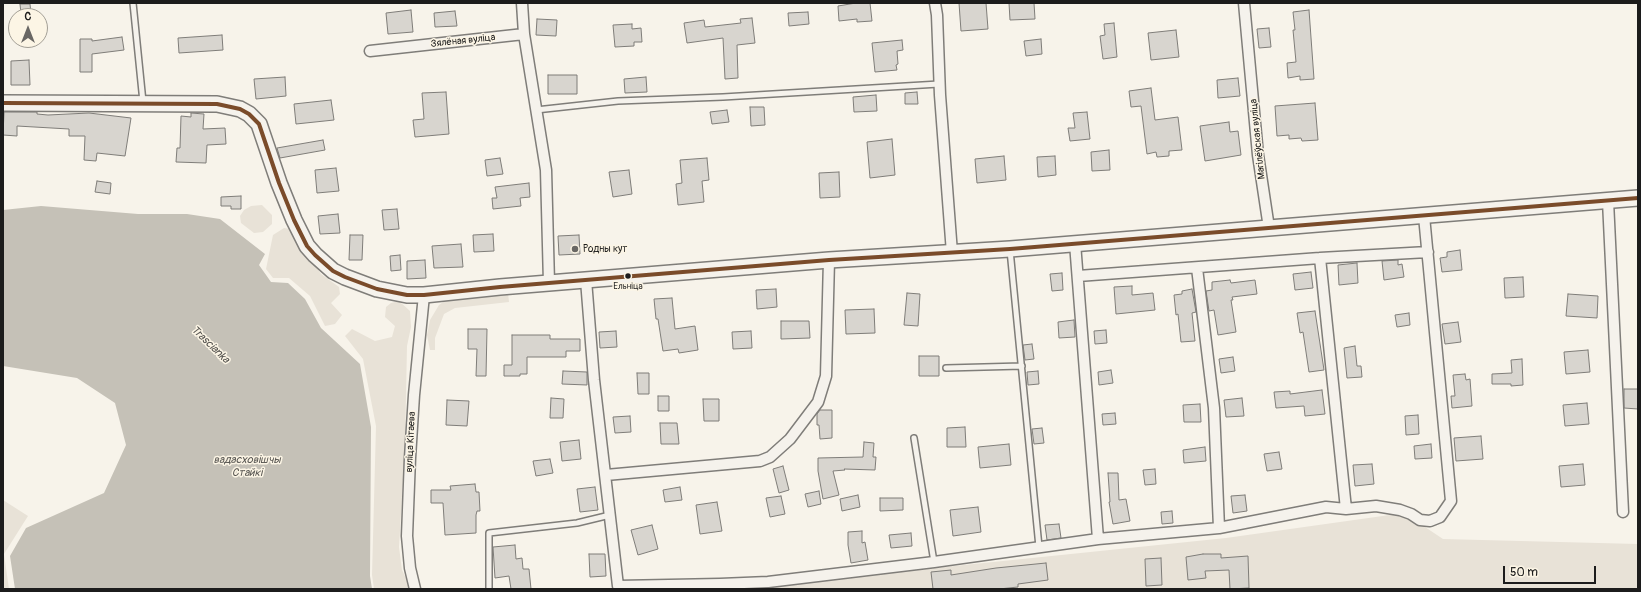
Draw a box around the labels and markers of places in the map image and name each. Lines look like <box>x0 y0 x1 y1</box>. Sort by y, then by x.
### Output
place label: Родны кут <box>583 243 627 255</box>
marker: Родны кут <box>570 244 580 254</box>
marker: Ельніца <box>623 271 633 281</box>
place label: Ельніца <box>613 282 643 292</box>

